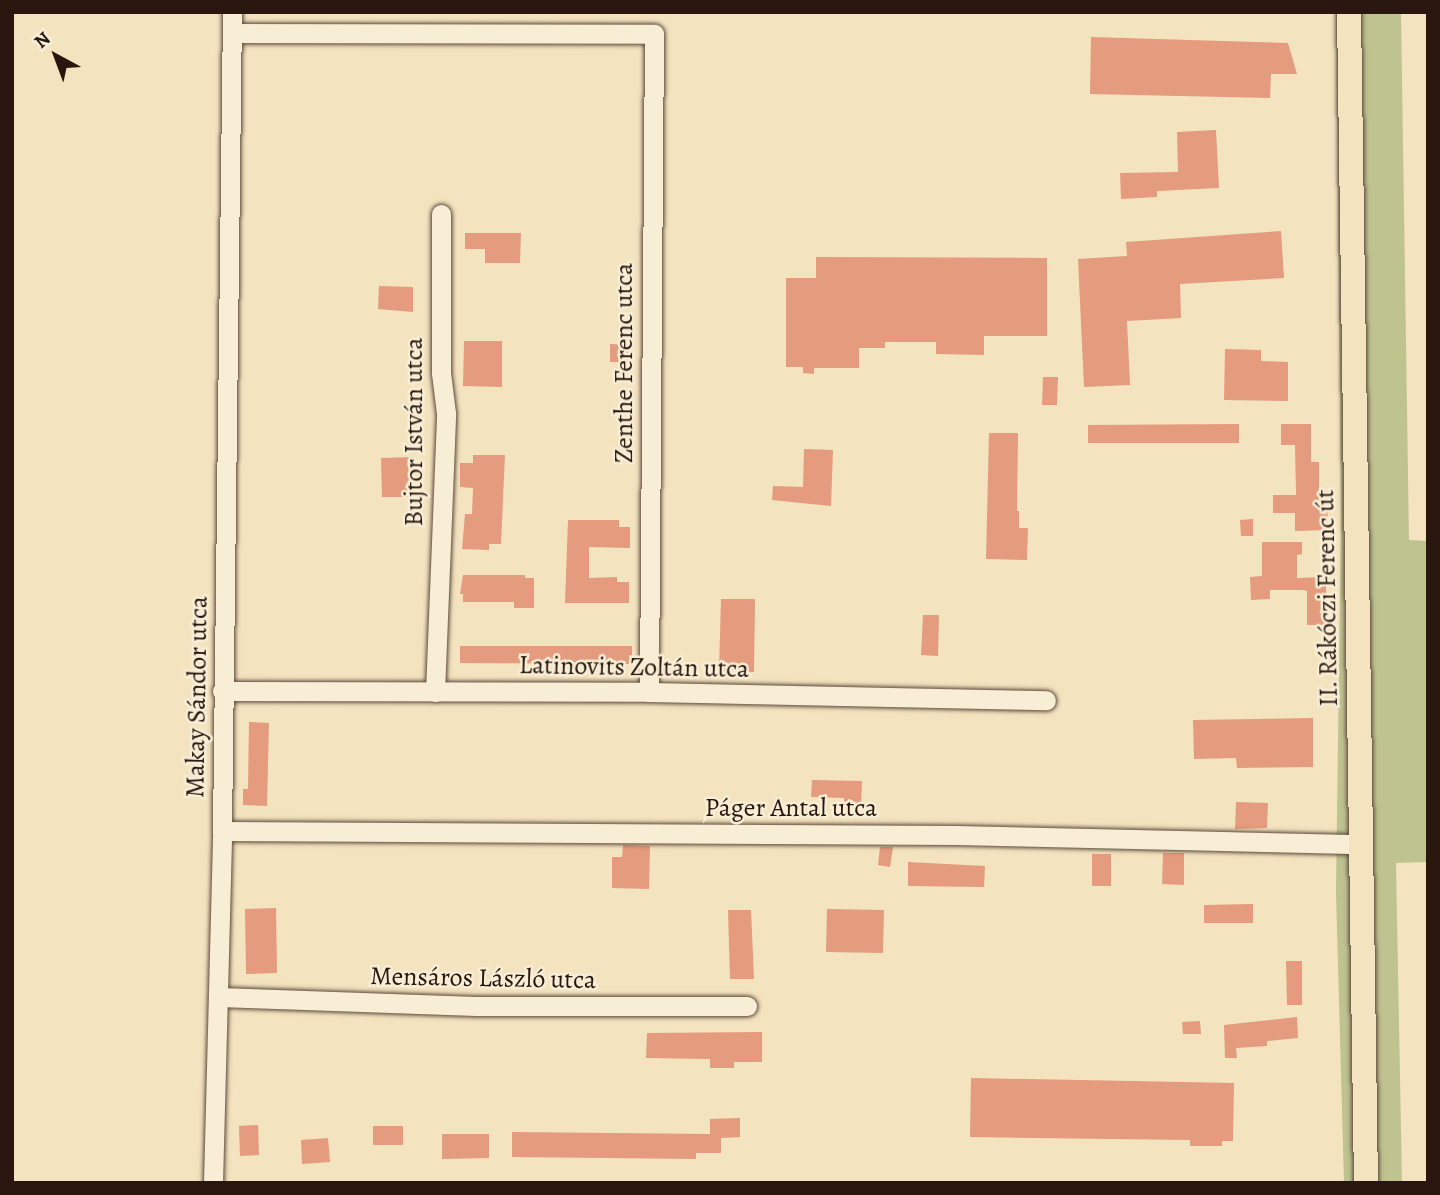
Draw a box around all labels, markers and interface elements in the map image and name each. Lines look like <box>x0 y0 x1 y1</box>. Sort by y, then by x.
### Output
north arrow <box>21 21 91 91</box>
text: N <box>28 26 56 55</box>
street label: Zenthe Ferenc utca <box>608 263 640 463</box>
street label: Bujtor István utca <box>398 338 430 526</box>
street label: II. Rákóczi Ferenc út <box>1310 489 1344 707</box>
street label: Makay Sándor utca <box>180 596 214 798</box>
street label: Latinovits Zoltán utca <box>519 649 749 685</box>
street label: Páger Antal utca <box>705 792 877 824</box>
street label: Mensáros László utca <box>370 960 596 996</box>

